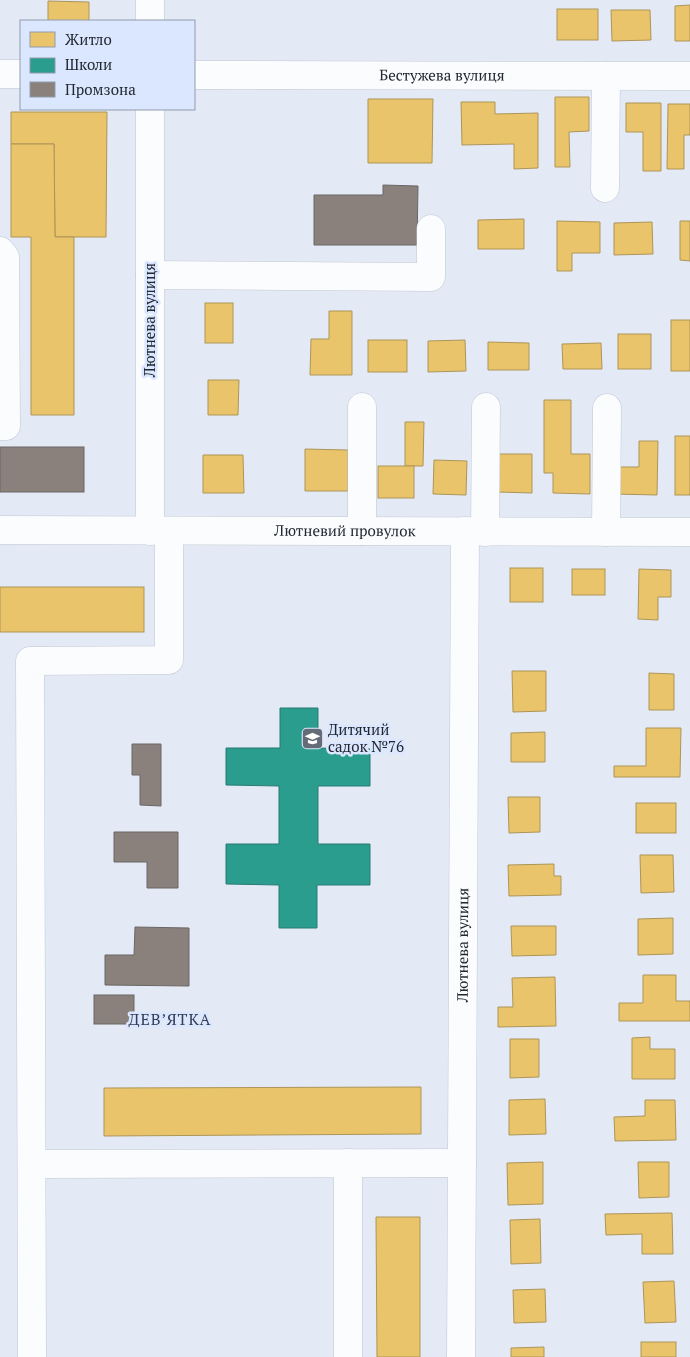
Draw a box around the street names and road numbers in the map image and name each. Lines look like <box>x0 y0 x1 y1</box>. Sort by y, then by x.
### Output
street label: Бестужева вулиця <box>379 64 505 85</box>
street label: Лютнева вулиця <box>139 263 159 378</box>
street label: Лютневий провулок <box>273 520 417 540</box>
street label: Лютнева вулиця <box>452 888 472 1003</box>

